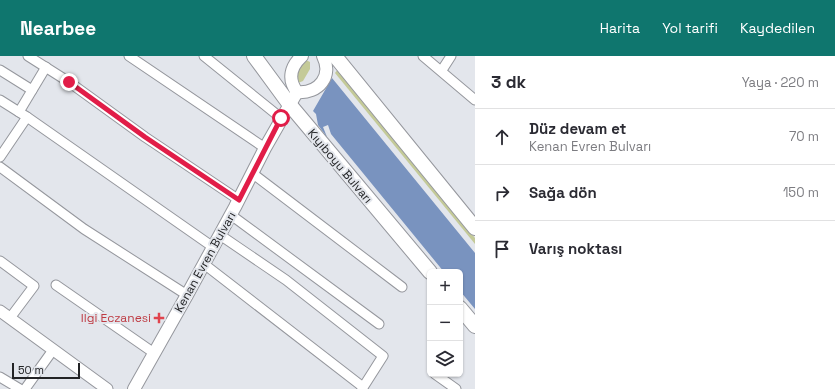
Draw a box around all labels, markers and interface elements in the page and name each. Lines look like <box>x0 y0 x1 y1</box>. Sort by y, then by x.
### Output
text: Nearbee <box>20 16 96 41</box>
text: Harita <box>600 19 640 37</box>
text: Yol tarifi <box>662 19 718 37</box>
text: Kaydedilen <box>740 19 815 37</box>
text: 3 dk <box>491 71 526 93</box>
route end <box>60 73 78 91</box>
text: Yaya · 220 m <box>742 74 819 91</box>
route start <box>272 109 290 127</box>
text: Düz devam et <box>529 119 626 138</box>
street label: Kıyıboyu Bulvarı <box>304 125 376 207</box>
icon: ahead <box>491 126 513 148</box>
text: 70 m <box>789 128 819 145</box>
text: Kenan Evren Bulvarı <box>529 138 651 155</box>
icon: right <box>491 182 513 204</box>
text: Sağa dön <box>529 183 597 202</box>
text: 150 m <box>783 184 819 201</box>
street label: Kenan Evren Bulvarı <box>171 209 239 315</box>
icon: arrive <box>491 238 513 260</box>
text: Varış noktası <box>529 239 622 258</box>
map controls <box>427 269 463 377</box>
button: + <box>427 269 463 305</box>
button: − <box>427 305 463 341</box>
place label: Ilgi Eczanesi <box>81 310 151 326</box>
marker: Ilgi Eczanesi <box>154 313 164 323</box>
button: layers <box>427 341 463 377</box>
scale bar <box>12 361 80 380</box>
text: 50 m <box>18 363 44 377</box>

